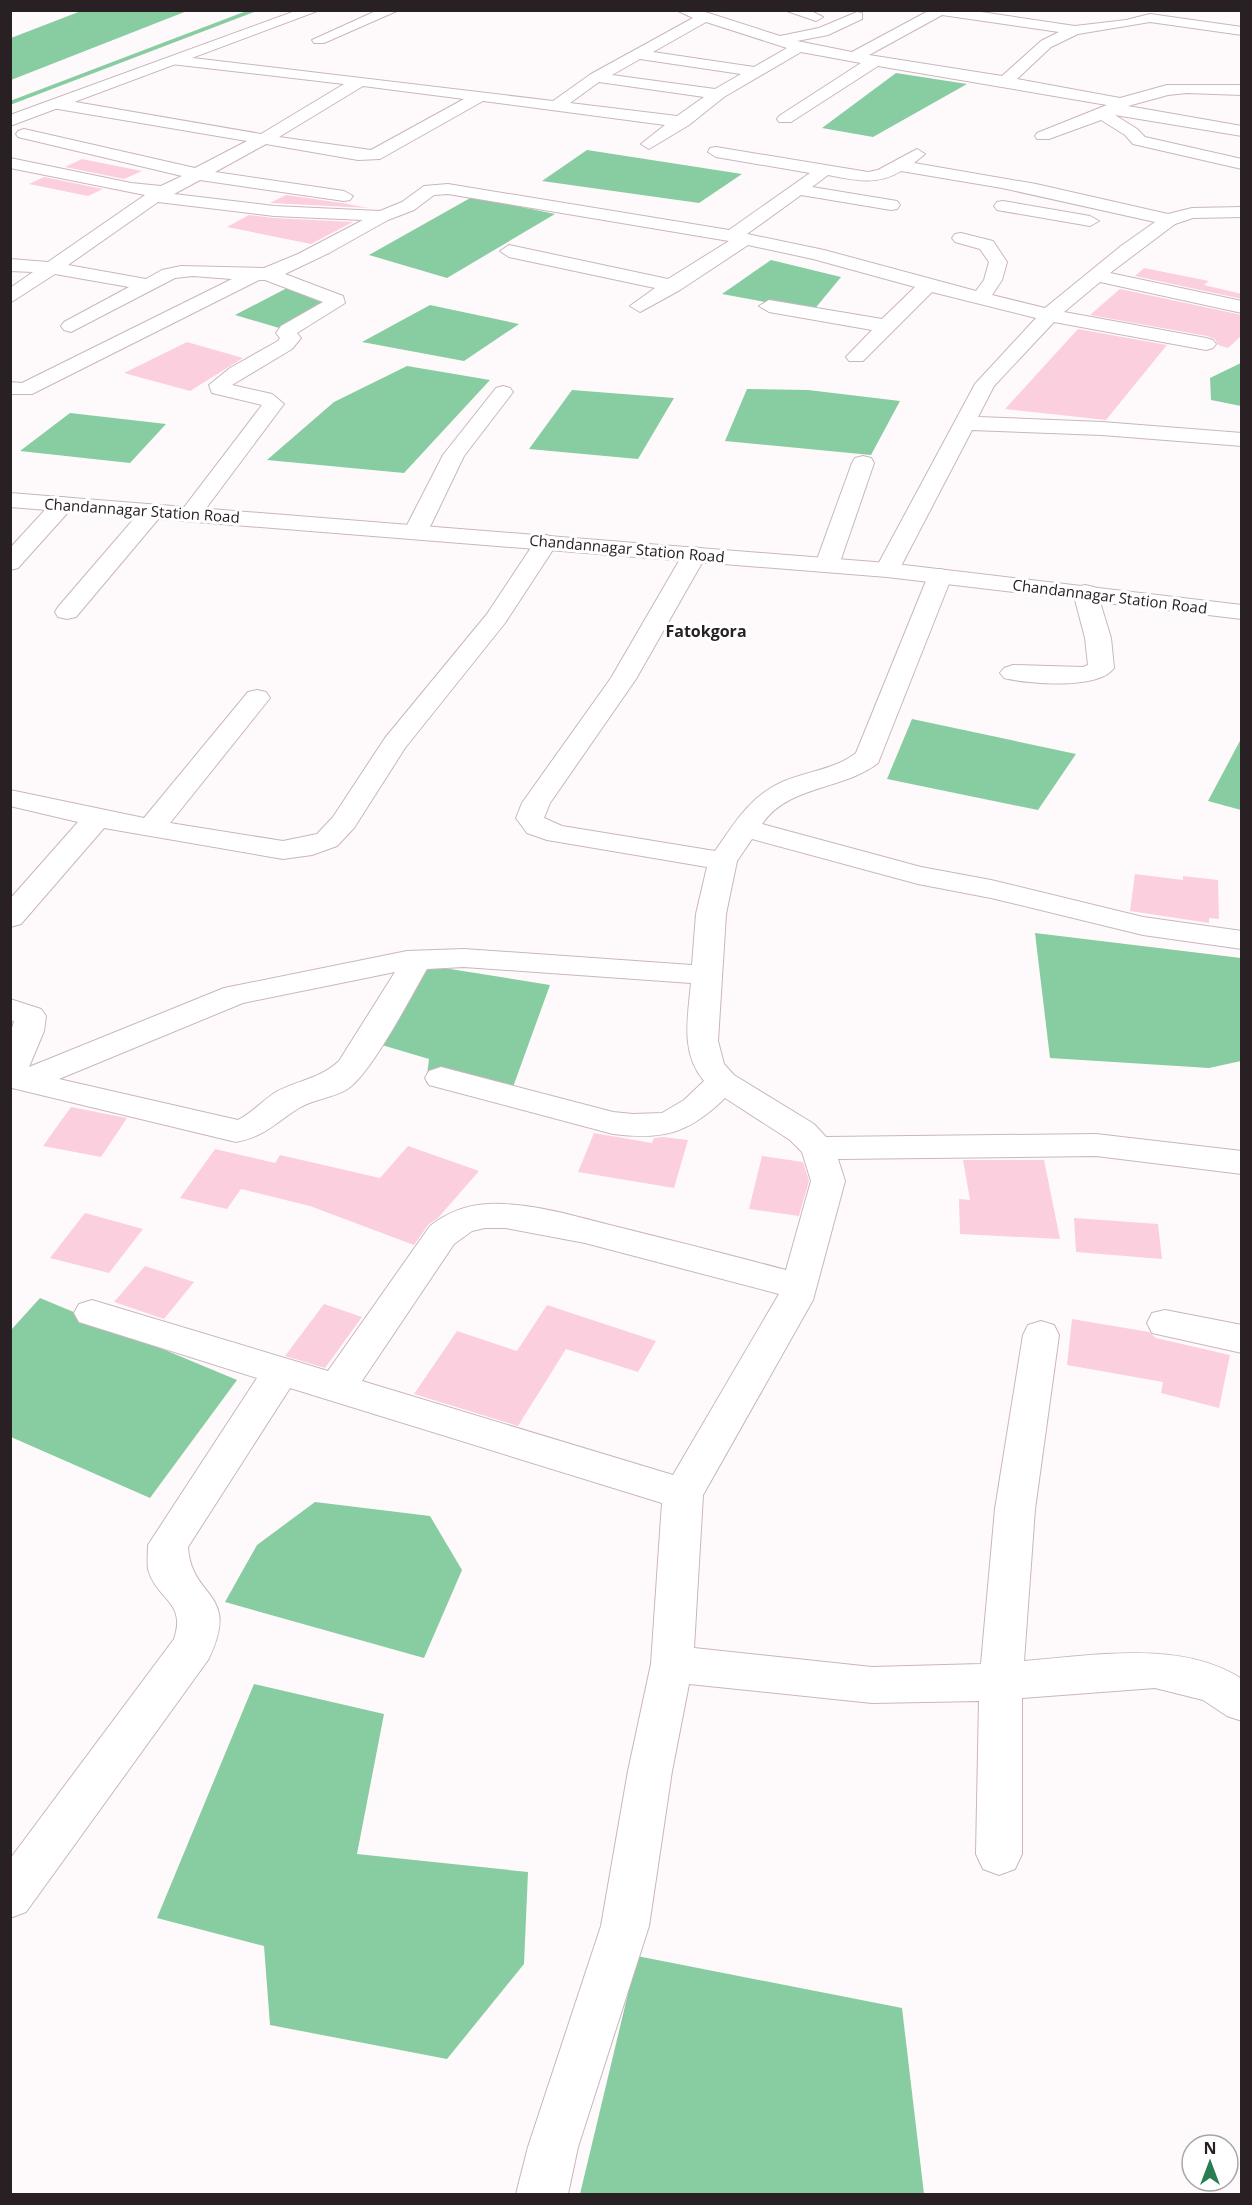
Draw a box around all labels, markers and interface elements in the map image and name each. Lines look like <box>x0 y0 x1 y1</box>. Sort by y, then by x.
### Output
street label: Chandannagar Station Road <box>44 493 240 527</box>
street label: Chandannagar Station Road <box>529 530 725 566</box>
street label: Chandannagar Station Road <box>1012 574 1208 618</box>
district label: Fatokgora <box>665 620 747 642</box>
north arrow <box>1180 2133 1240 2193</box>
text: N <box>1203 2137 1217 2159</box>

